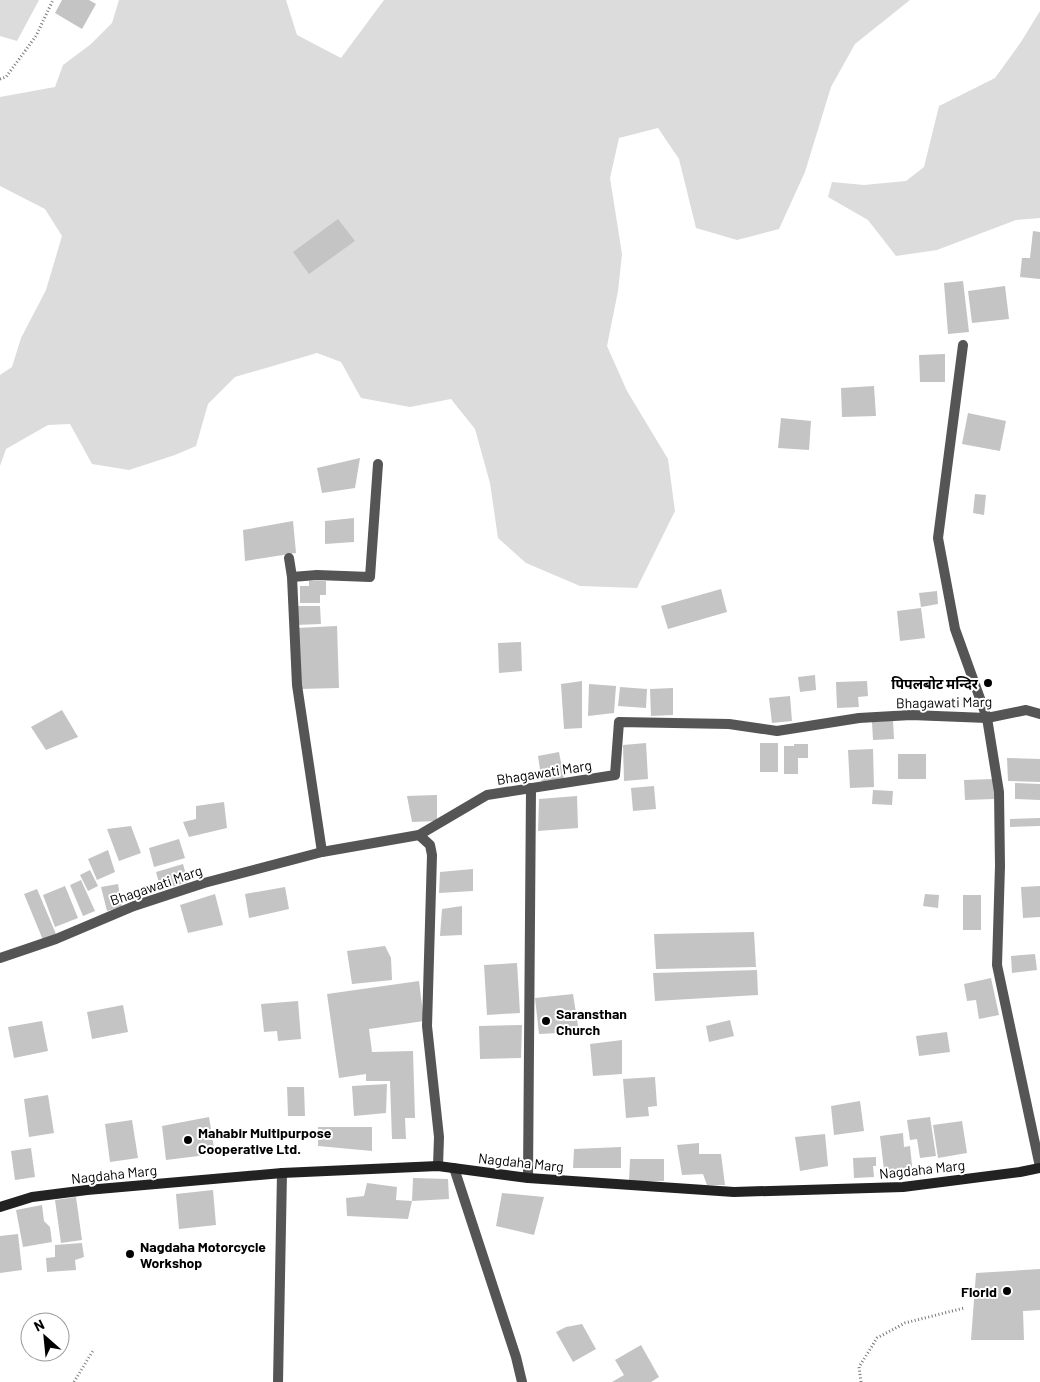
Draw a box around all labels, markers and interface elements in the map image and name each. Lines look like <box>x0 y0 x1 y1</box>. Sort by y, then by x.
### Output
place label: पिपलबोट मन्दिर <box>891 675 979 692</box>
marker: पिपलबोट मन्दिर <box>982 677 994 689</box>
street label: Bhagawati Marg <box>896 693 992 711</box>
street label: Bhagawati Marg <box>495 756 593 788</box>
street label: Bhagawati Marg <box>108 861 204 909</box>
place label: Saransthan Church <box>556 1005 627 1038</box>
marker: Saransthan Church <box>540 1015 552 1027</box>
place label: Mahabir Multipurpose Cooperative Ltd. <box>198 1124 332 1157</box>
marker: Mahabir Multipurpose Cooperative Ltd. <box>182 1134 194 1146</box>
street label: Nagdaha Marg <box>477 1149 565 1175</box>
street label: Nagdaha Marg <box>878 1156 966 1182</box>
street label: Nagdaha Marg <box>70 1161 158 1187</box>
place label: Nagdaha Motorcycle Workshop <box>140 1238 266 1271</box>
marker: Nagdaha Motorcycle Workshop <box>124 1248 136 1260</box>
place label: Florid <box>961 1283 997 1300</box>
marker: Florid <box>1001 1285 1013 1297</box>
north arrow <box>20 1312 70 1362</box>
text: N <box>31 1315 47 1335</box>

